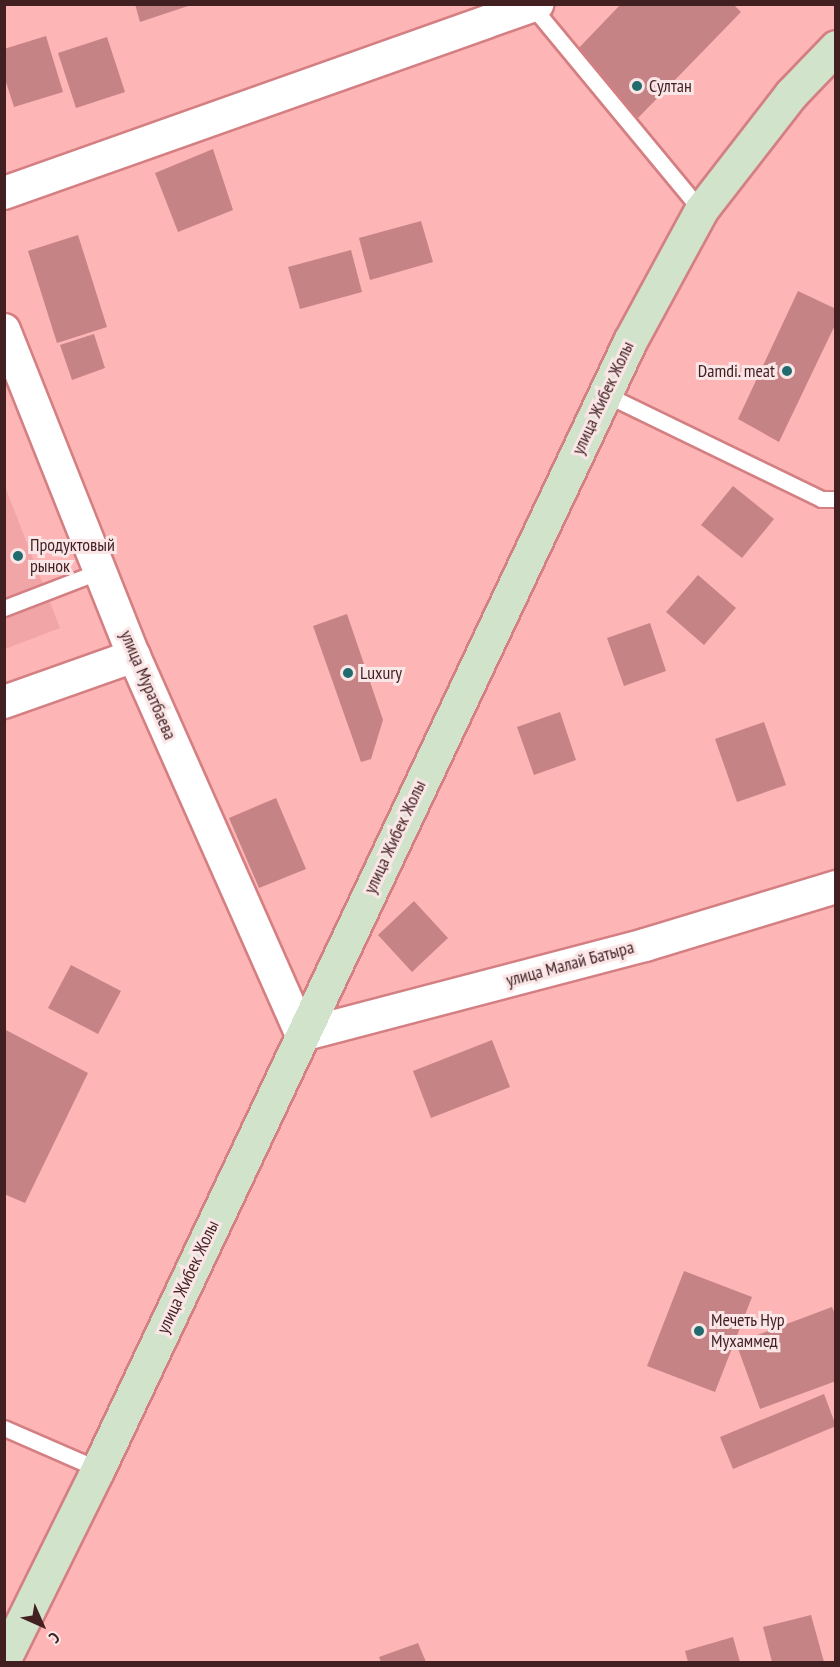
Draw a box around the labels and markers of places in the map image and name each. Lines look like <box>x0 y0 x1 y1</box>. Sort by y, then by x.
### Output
place label: Султан <box>649 75 692 97</box>
marker: Султан <box>630 79 644 93</box>
place label: Damdi. meat <box>697 360 775 382</box>
marker: Damdi. meat <box>780 364 794 378</box>
place label: Продуктовый рынок <box>30 535 115 578</box>
marker: Продуктовый рынок <box>11 549 25 563</box>
place label: Luxury <box>360 662 402 684</box>
marker: Luxury <box>341 666 355 680</box>
place label: Мечеть Нур Мухаммед <box>711 1310 785 1352</box>
marker: Мечеть Нур Мухаммед <box>692 1324 706 1338</box>

